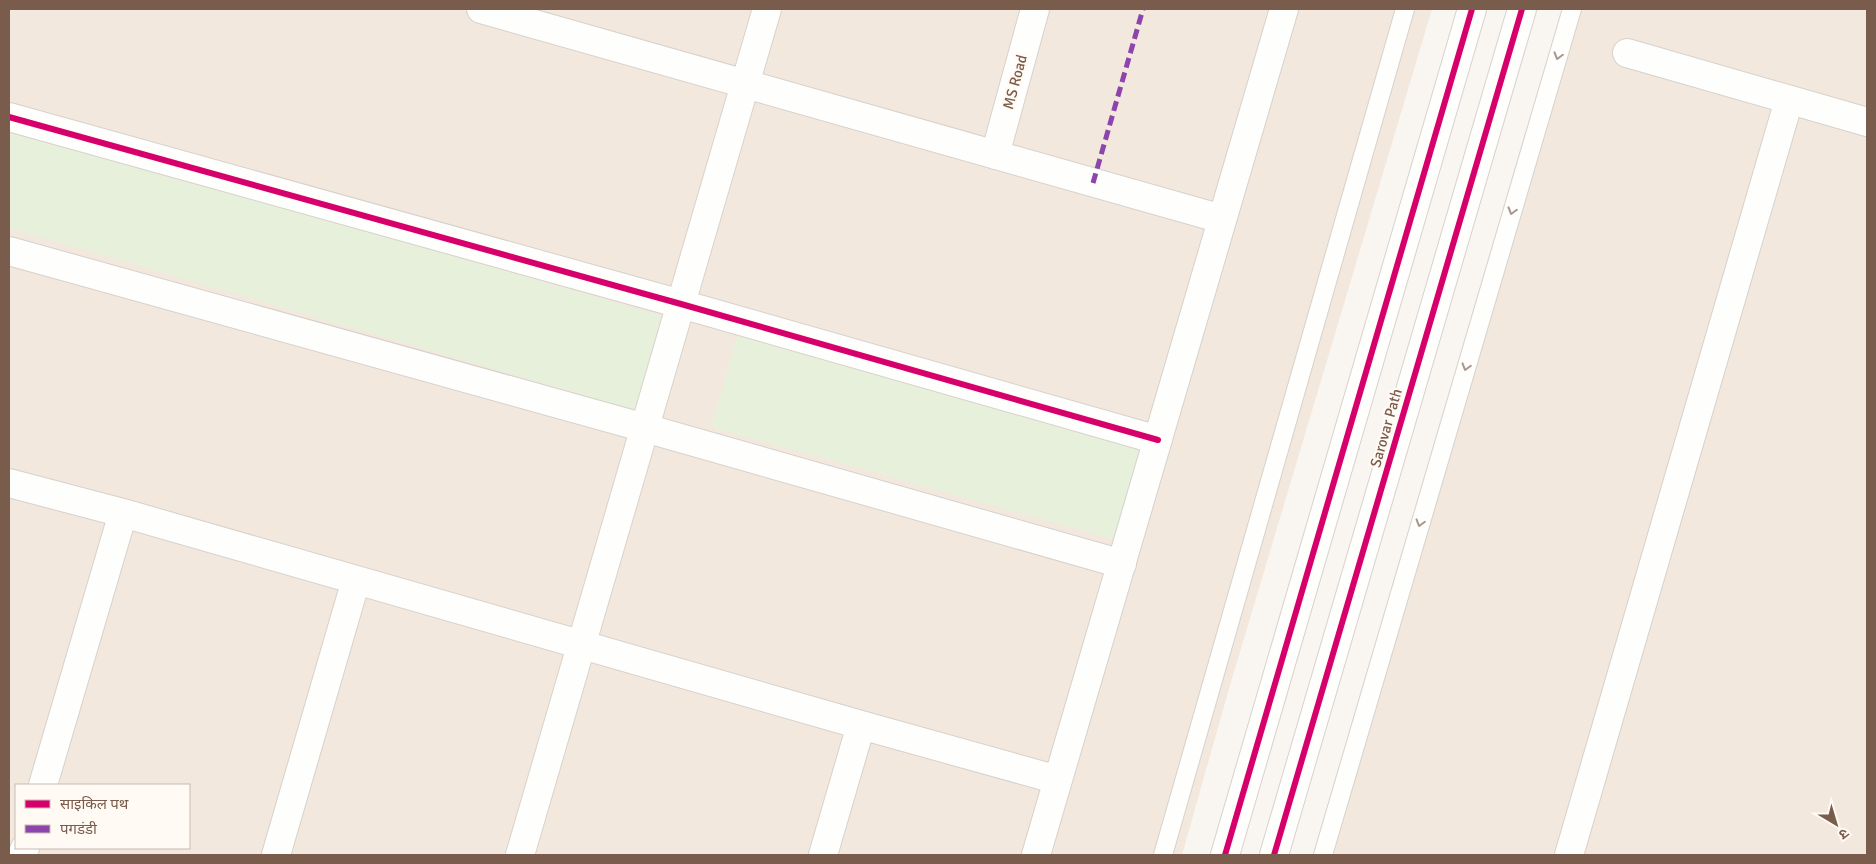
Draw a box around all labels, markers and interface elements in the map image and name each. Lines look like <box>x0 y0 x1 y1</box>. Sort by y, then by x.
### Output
one-way arrow <box>1554 51 1564 59</box>
street label: MS Road <box>999 53 1031 111</box>
one-way arrow <box>1508 207 1518 215</box>
one-way arrow <box>1462 363 1472 371</box>
street label: Sarovar Path <box>1366 387 1406 469</box>
one-way arrow <box>1416 519 1426 527</box>
legend <box>15 784 190 849</box>
text: साइकिल पथ <box>60 795 129 813</box>
north arrow <box>1811 799 1861 849</box>
text: पगडंडी <box>60 820 98 838</box>
text: उ <box>1835 825 1852 844</box>

